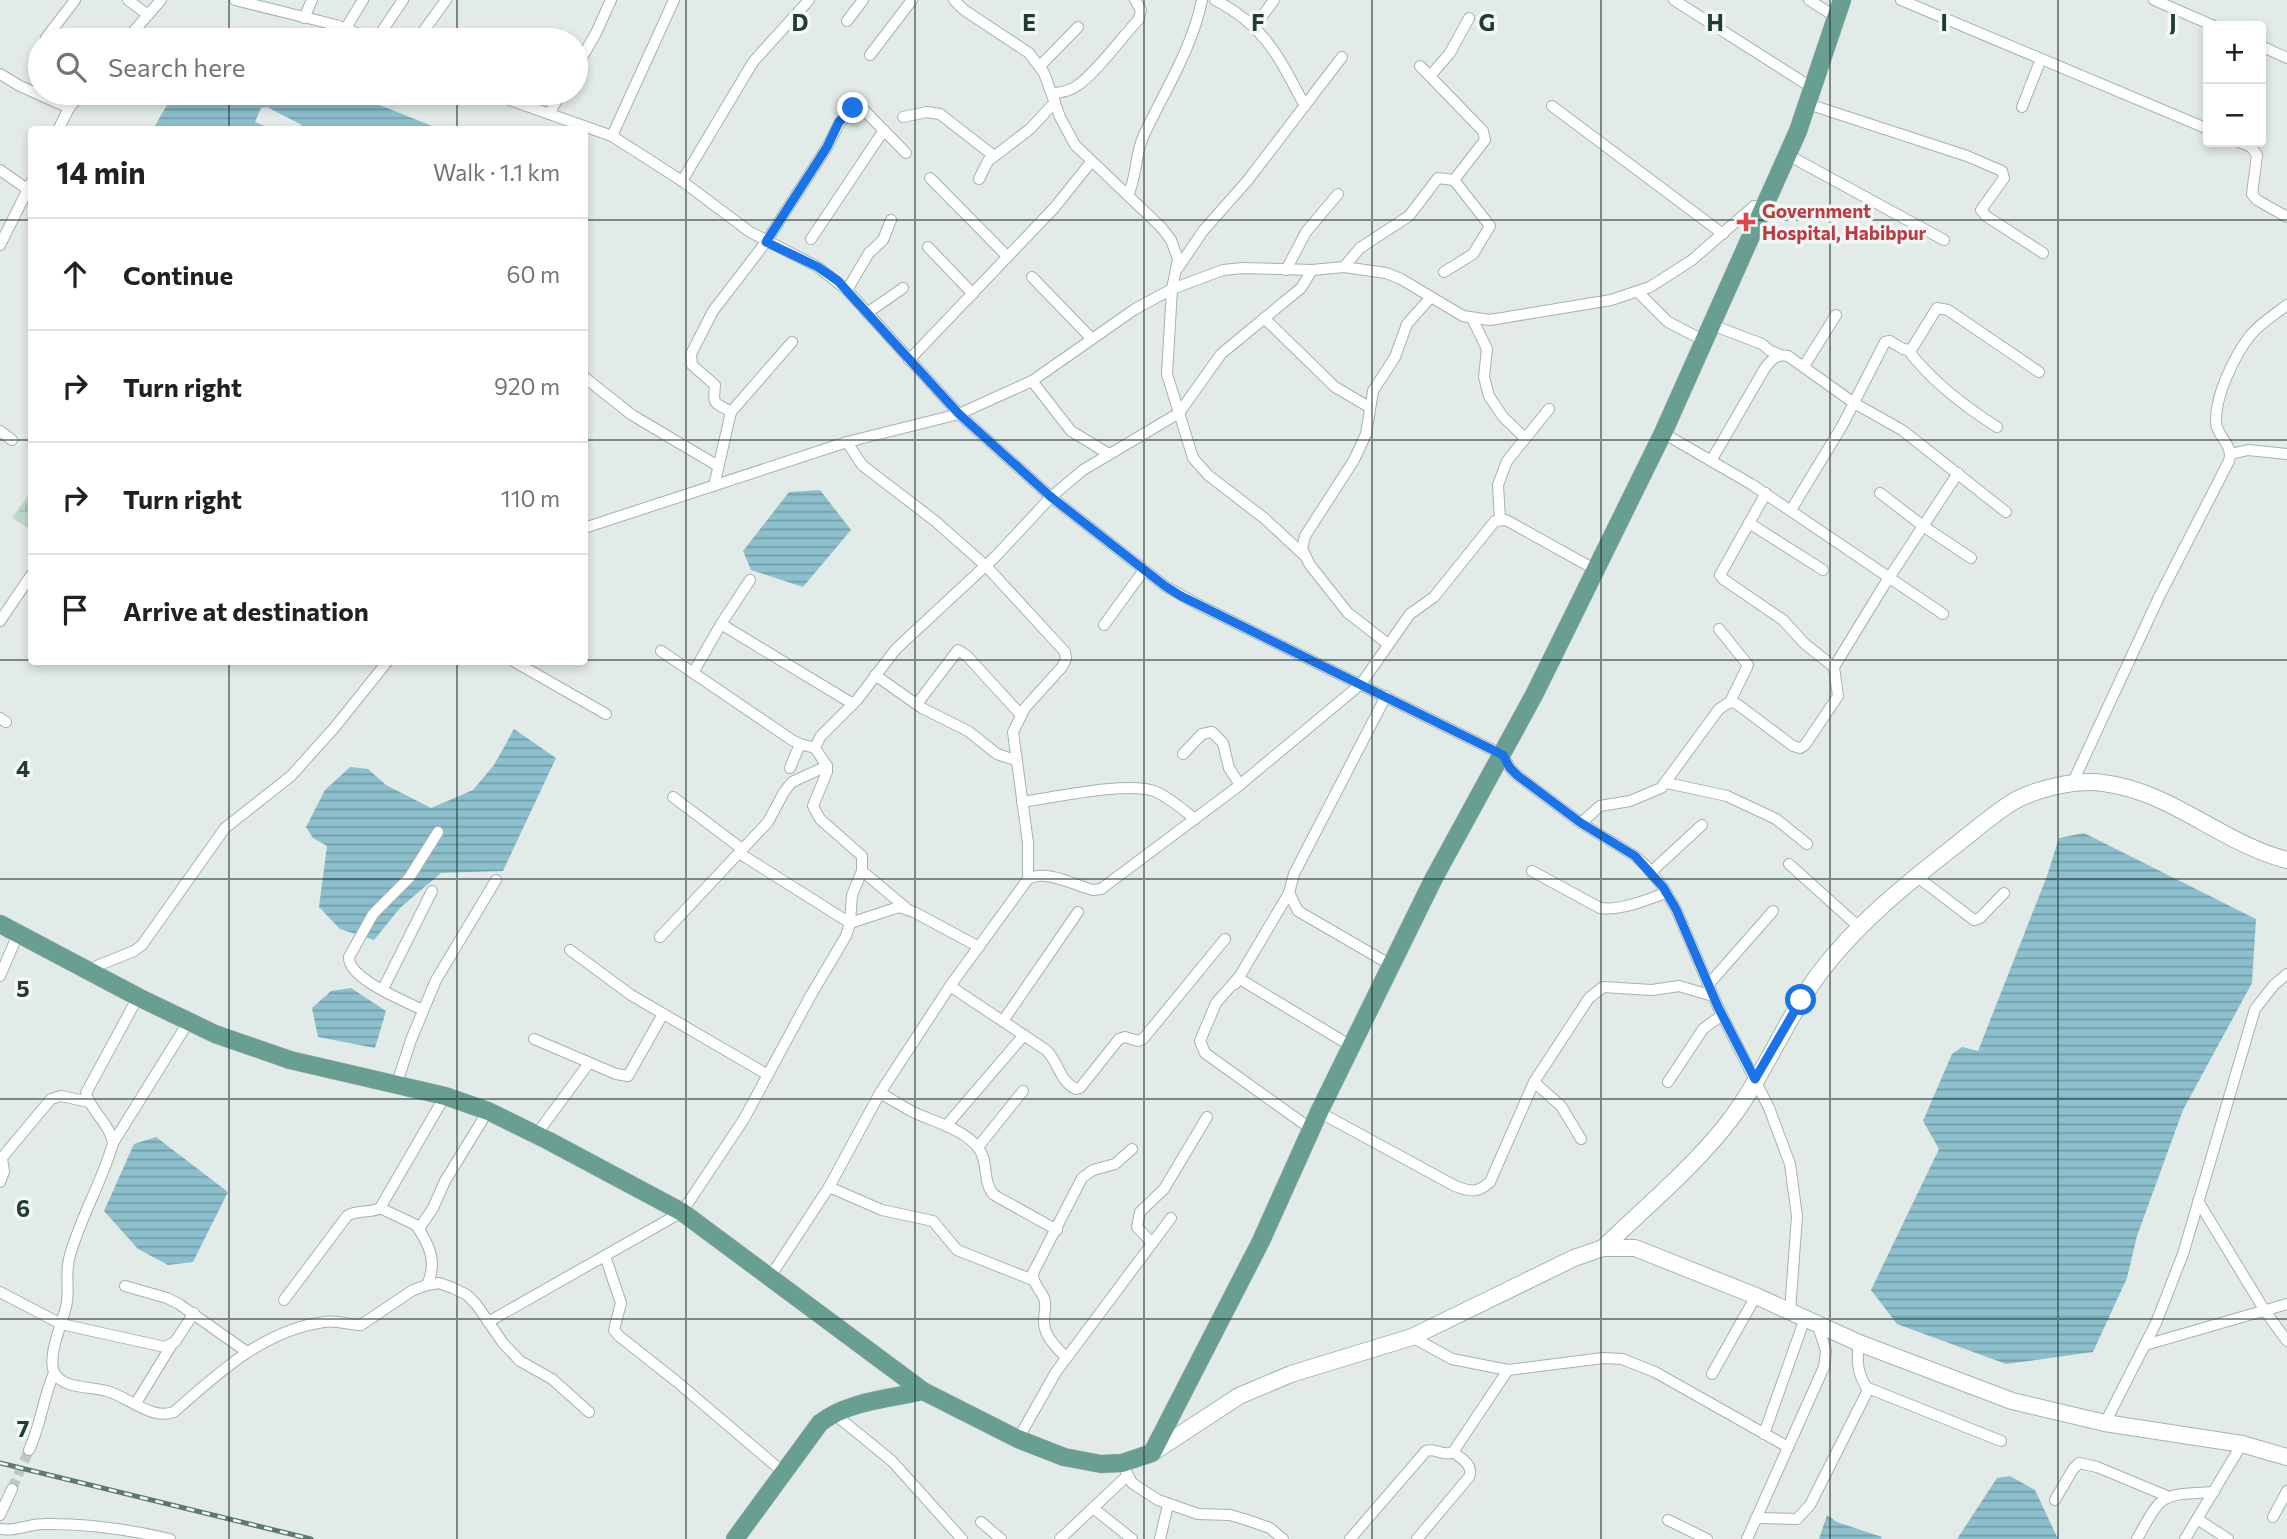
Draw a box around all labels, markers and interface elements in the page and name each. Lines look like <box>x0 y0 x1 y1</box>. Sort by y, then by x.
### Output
text: D <box>792 8 809 36</box>
text: E <box>1022 8 1036 36</box>
text: F <box>1251 8 1265 36</box>
text: G <box>1479 8 1495 36</box>
text: H <box>1706 8 1724 36</box>
text: I <box>1940 8 1948 36</box>
text: J <box>2169 8 2177 36</box>
map controls <box>2203 21 2266 147</box>
button: + <box>2203 21 2266 84</box>
search box <box>28 28 588 105</box>
icon: search <box>52 48 90 86</box>
text: Search here <box>108 51 246 82</box>
button: − <box>2203 84 2266 147</box>
route end <box>837 92 868 123</box>
text: 14 min <box>56 153 146 190</box>
text: Walk · 1.1 km <box>433 158 560 186</box>
place label: Government Hospital, Habibpur <box>1762 199 1927 244</box>
marker: Government Hospital, Habibpur <box>1736 212 1756 232</box>
icon: ahead <box>56 255 94 293</box>
text: Continue <box>123 259 233 290</box>
text: 60 m <box>507 260 560 288</box>
icon: right <box>56 367 94 405</box>
text: Turn right <box>123 371 242 402</box>
text: 920 m <box>494 372 560 400</box>
icon: right <box>56 479 94 517</box>
text: Turn right <box>123 483 242 514</box>
text: 110 m <box>501 484 560 512</box>
icon: arrive <box>56 591 94 629</box>
text: Arrive at destination <box>123 595 369 626</box>
text: 4 <box>16 754 30 782</box>
text: 5 <box>16 974 30 1002</box>
route start <box>1785 984 1816 1015</box>
text: 6 <box>16 1194 30 1222</box>
text: 7 <box>17 1414 29 1442</box>

